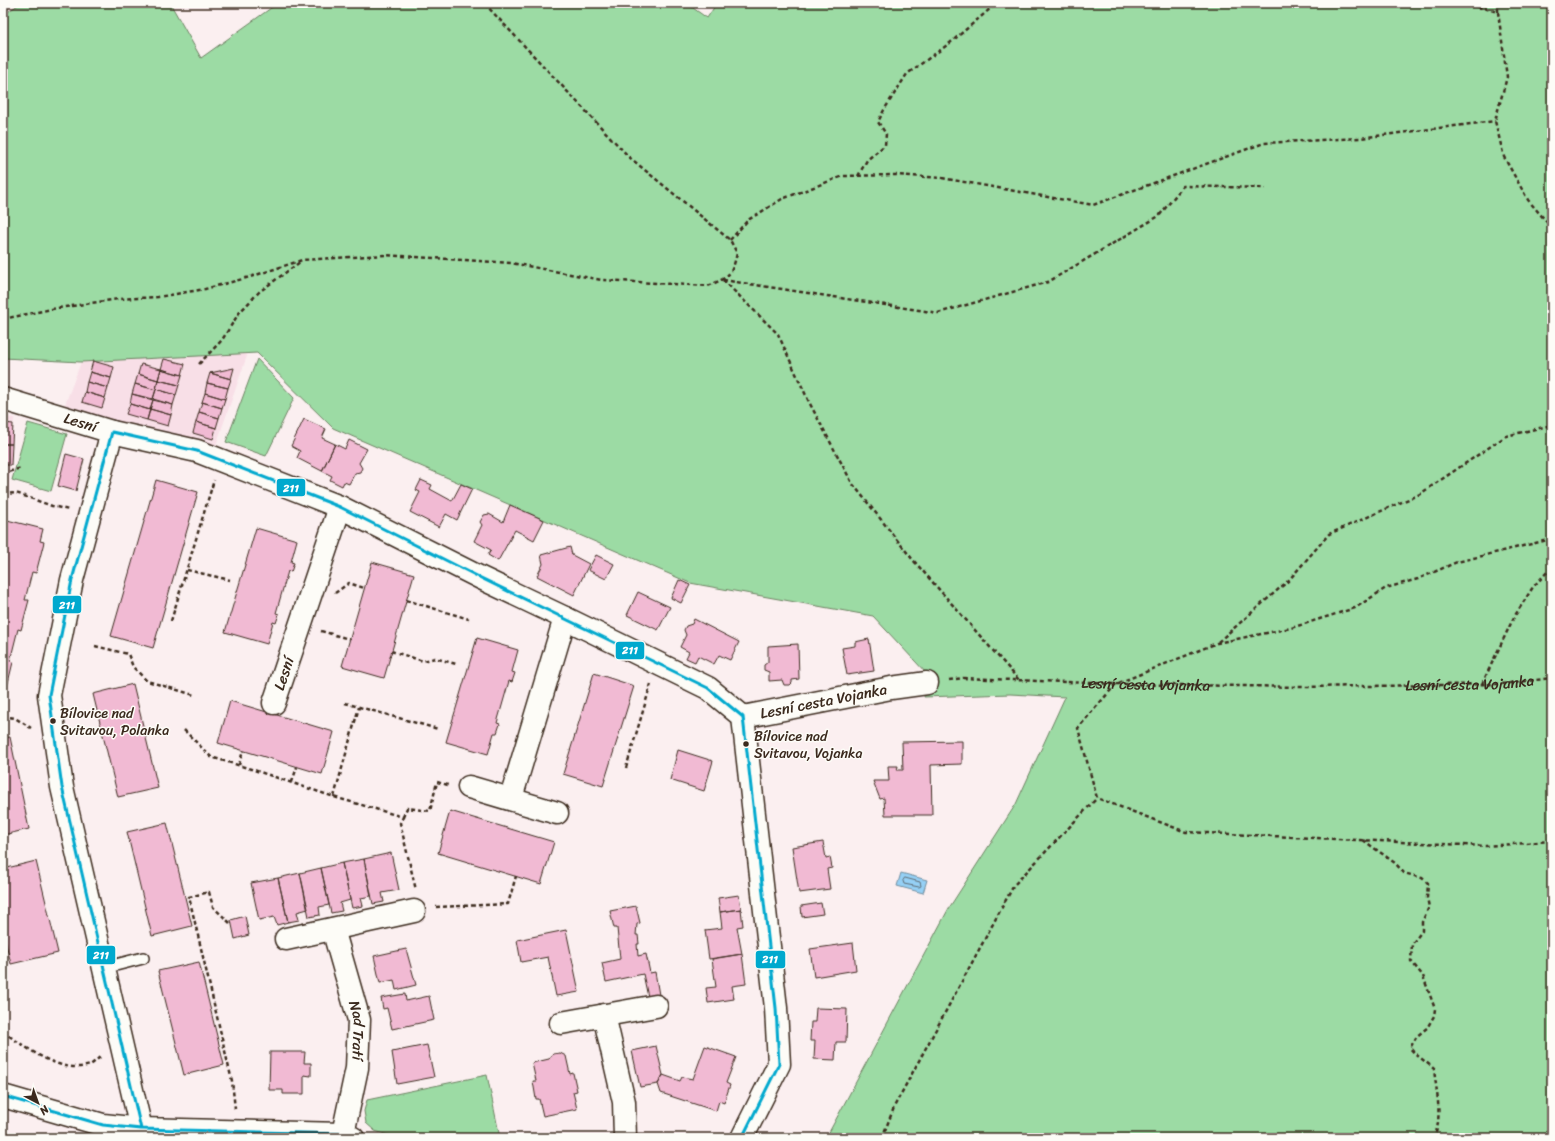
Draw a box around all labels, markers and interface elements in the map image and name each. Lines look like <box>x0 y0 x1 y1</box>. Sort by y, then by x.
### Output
street label: Lesní <box>61 405 102 440</box>
line badge: 211 <box>276 478 306 497</box>
text: 211 <box>282 479 299 498</box>
line badge: 211 <box>52 595 82 614</box>
text: 211 <box>58 596 75 615</box>
line badge: 211 <box>615 641 645 660</box>
text: 211 <box>621 641 638 660</box>
street label: Lesní <box>266 652 302 694</box>
street label: Lesní cesta Vojanka <box>1405 667 1536 698</box>
street label: Lesní cesta Vojanka <box>1081 670 1211 699</box>
street label: Lesní cesta Vojanka <box>758 676 890 726</box>
place label: Bílovice nad Svitavou, Polanka <box>60 701 169 743</box>
marker: Bílovice nad Svitavou, Polanka <box>48 716 58 726</box>
place label: Bílovice nad Svitavou, Vojanka <box>754 724 863 766</box>
marker: Bílovice nad Svitavou, Vojanka <box>741 739 751 749</box>
line badge: 211 <box>86 945 116 965</box>
text: 211 <box>92 946 109 965</box>
line badge: 211 <box>755 950 786 969</box>
text: 211 <box>761 950 778 969</box>
street label: Nad Tratí <box>341 997 372 1063</box>
north arrow <box>18 1083 58 1123</box>
text: N <box>35 1100 54 1120</box>

